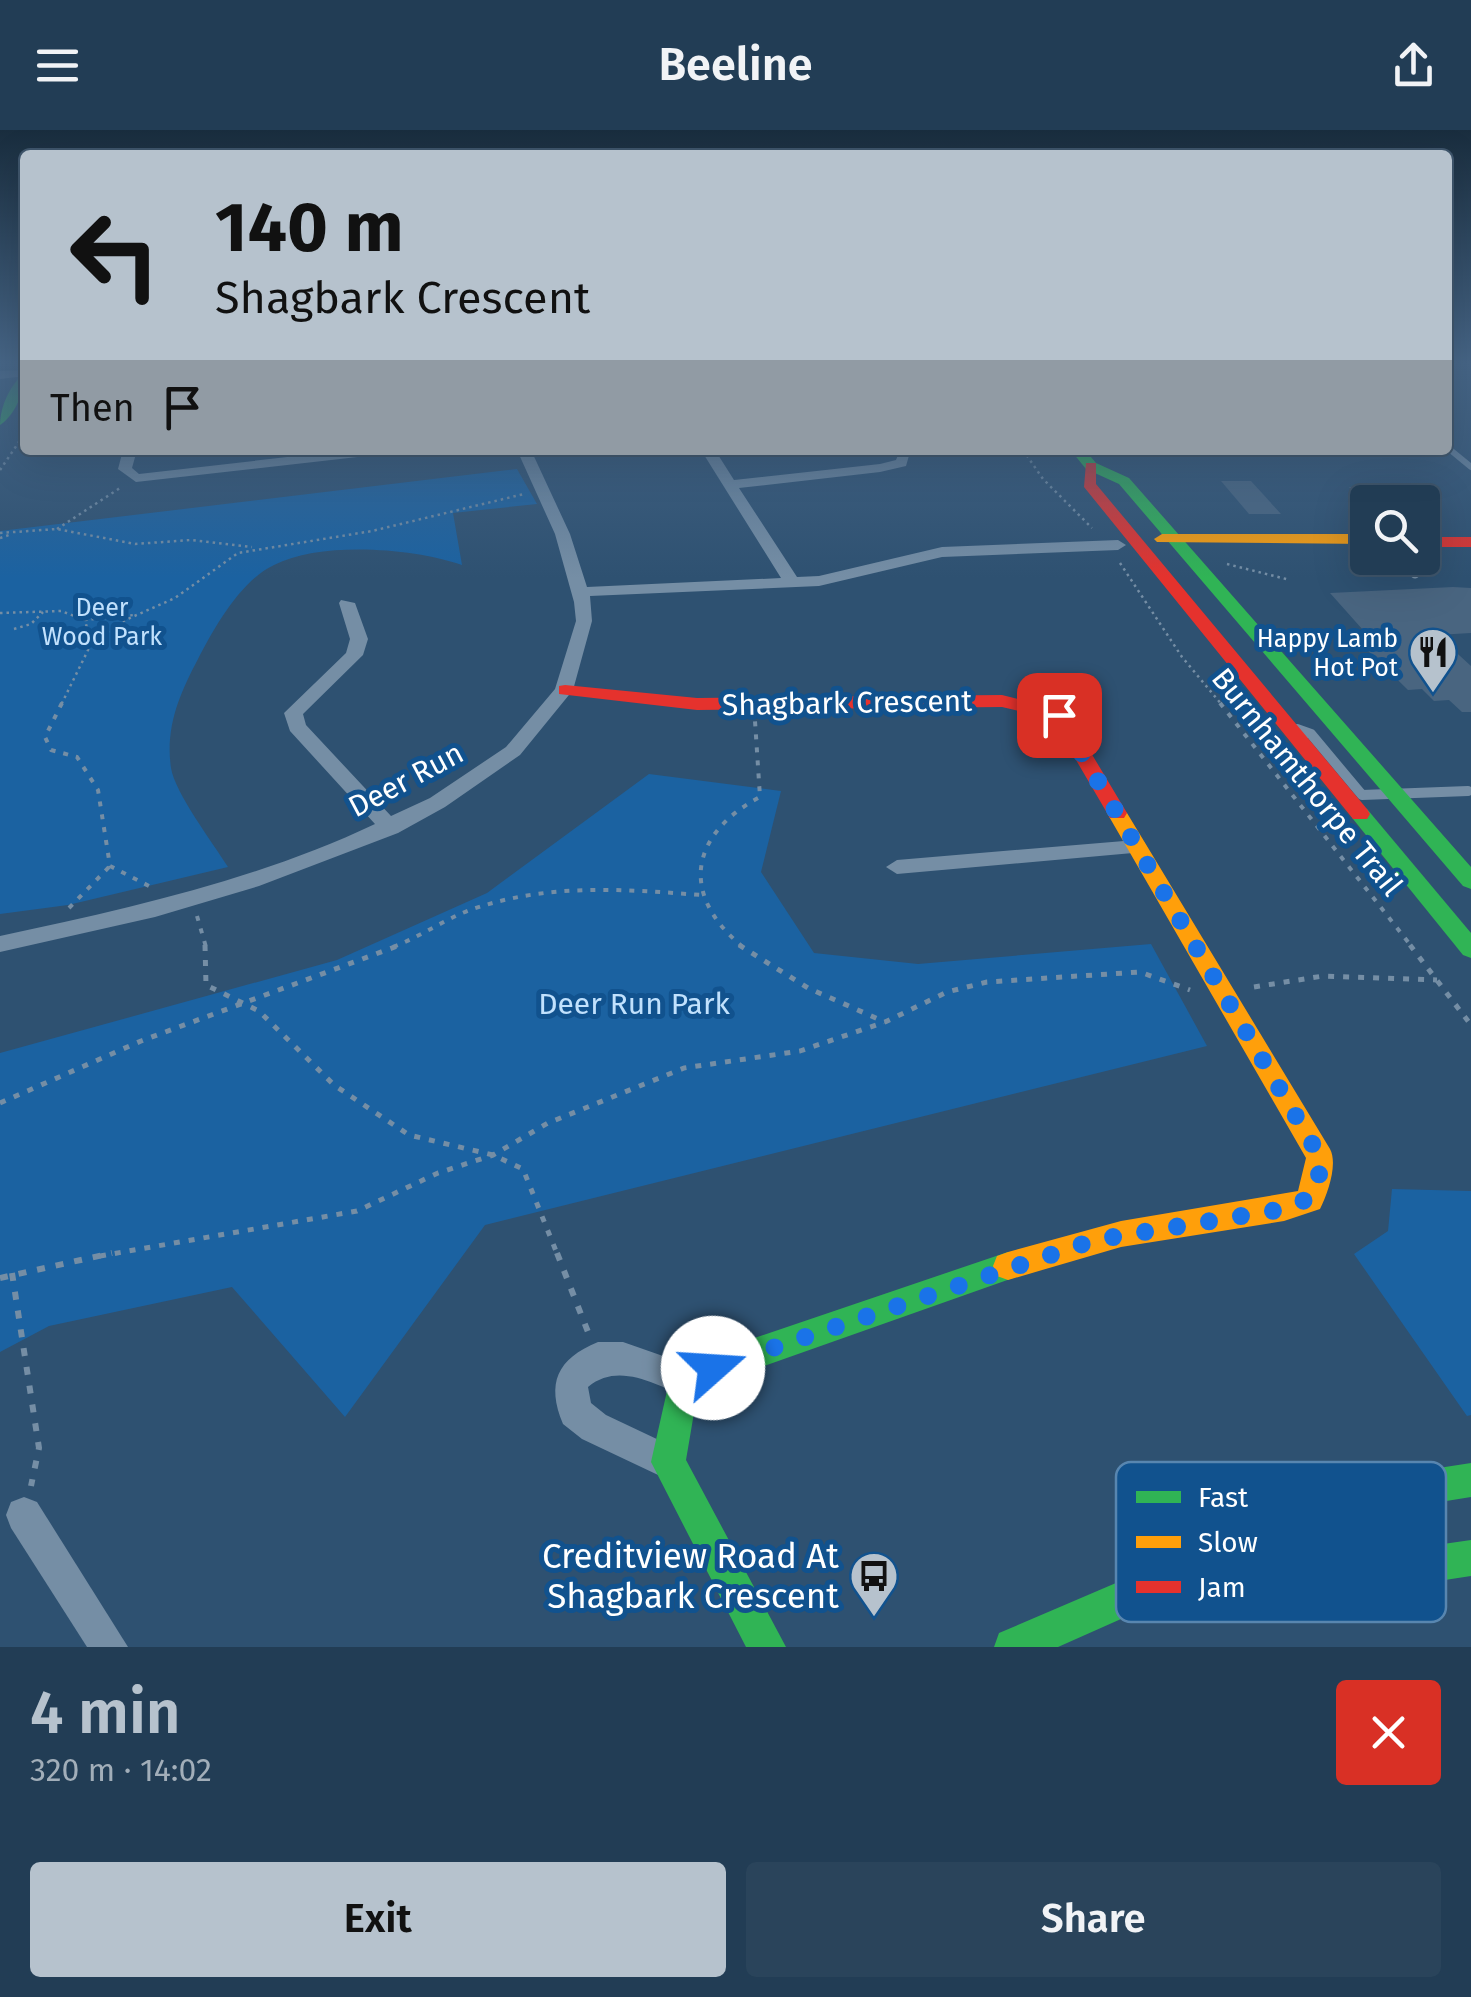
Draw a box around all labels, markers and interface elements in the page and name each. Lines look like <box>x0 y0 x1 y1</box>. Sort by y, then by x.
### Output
icon: menu <box>30 38 85 93</box>
text: Beeline <box>658 38 813 92</box>
icon: share <box>1386 38 1441 93</box>
text: 140 m <box>215 186 404 270</box>
icon: left <box>50 190 180 320</box>
text: Shagbark Crescent <box>215 271 590 325</box>
icon: arrive <box>155 380 210 435</box>
text: Then <box>50 385 135 431</box>
map controls <box>1350 485 1440 575</box>
button: search <box>1350 485 1440 575</box>
park label: Deer Wood Park <box>42 593 162 652</box>
place label: Happy Lamb Hot Pot <box>1257 624 1399 683</box>
restaurant icon: Happy Lamb Hot Pot <box>1407 626 1459 694</box>
street label: Burnhamthorpe Trail <box>1204 661 1410 903</box>
pin <box>1017 673 1102 758</box>
street label: Shagbark Crescent <box>722 683 973 723</box>
icon: arrive <box>1032 688 1087 743</box>
street label: Deer Run <box>342 735 470 825</box>
park label: Deer Run Park <box>538 986 731 1022</box>
position arrow <box>661 1316 765 1420</box>
legend <box>1116 1462 1446 1622</box>
text: Fast <box>1198 1481 1249 1514</box>
text: Slow <box>1198 1526 1258 1559</box>
place label: Creditview Road At Shagbark Crescent <box>542 1535 839 1617</box>
bus stop icon: Creditview Road At Shagbark Crescent <box>848 1550 900 1618</box>
text: Jam <box>1198 1571 1246 1604</box>
text: 4 min <box>30 1677 181 1749</box>
button: close <box>1336 1680 1441 1785</box>
text: 320 m · 14:02 <box>30 1751 212 1789</box>
button: Exit <box>30 1862 726 1977</box>
button: Share <box>746 1862 1441 1977</box>

